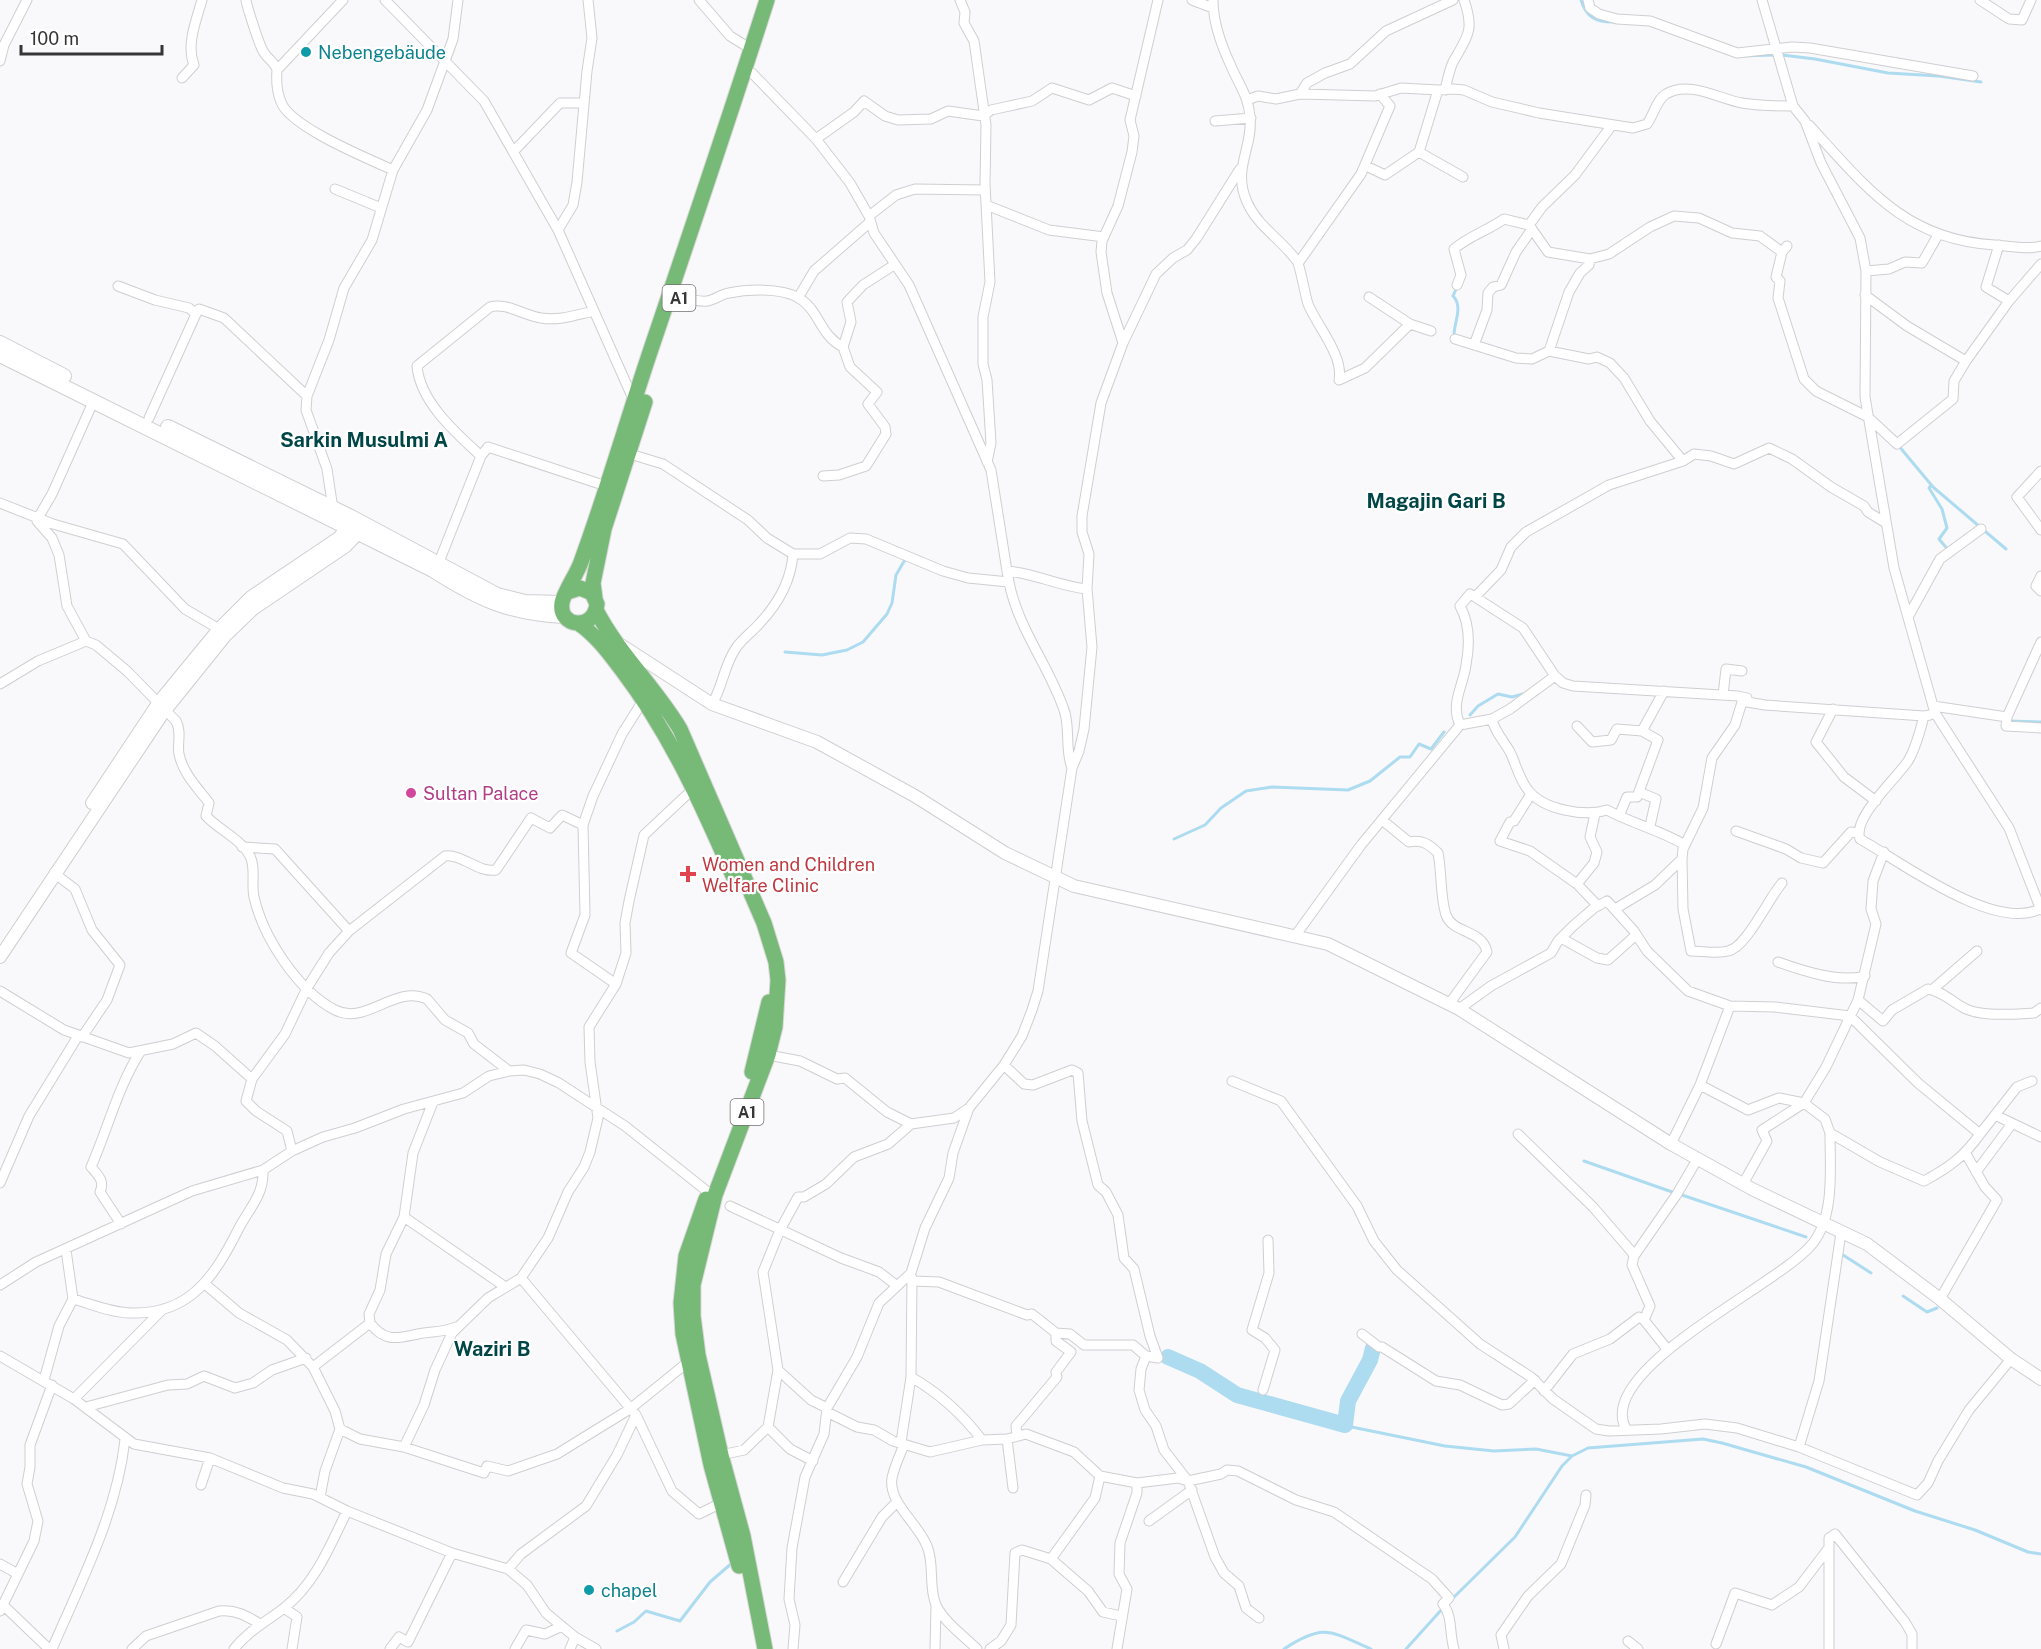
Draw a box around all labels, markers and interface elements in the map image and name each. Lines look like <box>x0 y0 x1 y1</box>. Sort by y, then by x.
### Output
scale bar <box>21 18 162 56</box>
text: 100 m <box>30 28 79 49</box>
place label: Nebengebäude <box>318 42 446 63</box>
marker: Nebengebäude <box>299 45 313 59</box>
road number: A1 <box>662 285 696 311</box>
district label: Sarkin Musulmi A <box>280 428 448 452</box>
district label: Magajin Gari B <box>1366 489 1506 513</box>
place label: Sultan Palace <box>423 783 539 804</box>
marker: Sultan Palace <box>404 786 418 800</box>
place label: Women and Children Welfare Clinic <box>702 854 875 896</box>
marker: Women and Children Welfare Clinic <box>679 865 697 883</box>
road number: A1 <box>730 1099 764 1125</box>
district label: Waziri B <box>454 1337 530 1361</box>
place label: chapel <box>601 1580 657 1601</box>
marker: chapel <box>582 1583 596 1597</box>

